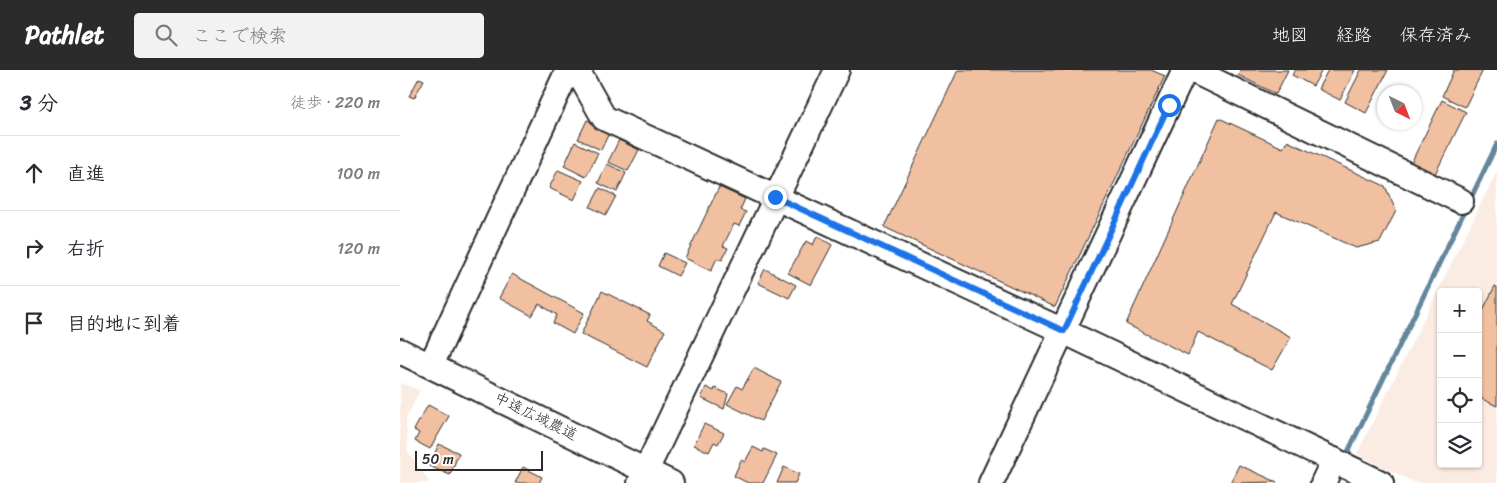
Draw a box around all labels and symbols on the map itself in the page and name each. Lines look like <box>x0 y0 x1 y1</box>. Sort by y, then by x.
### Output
north arrow <box>1377 85 1422 130</box>
route start <box>1158 94 1181 117</box>
route end <box>764 186 787 209</box>
street label: 中遠広域農道 <box>490 385 582 447</box>
scale bar <box>415 448 542 471</box>

